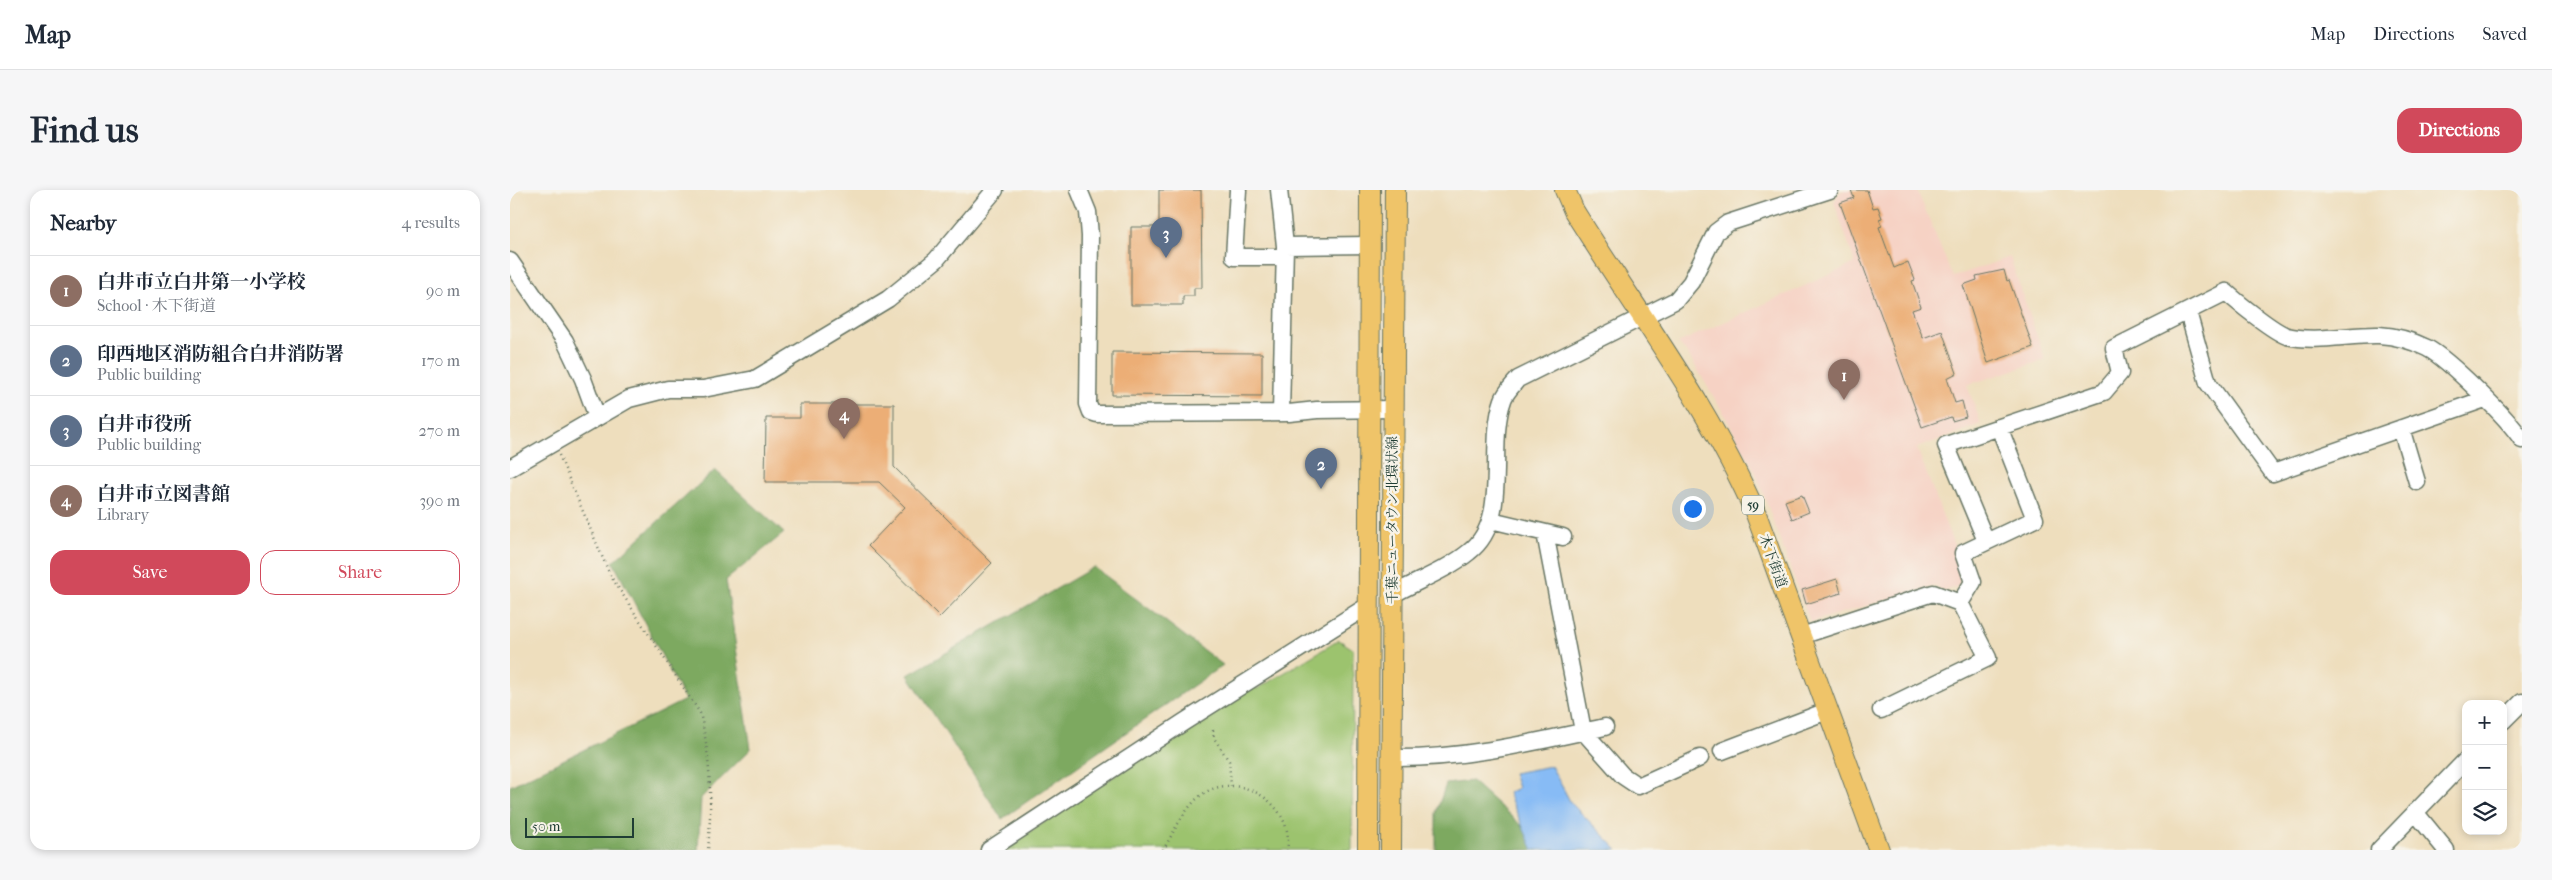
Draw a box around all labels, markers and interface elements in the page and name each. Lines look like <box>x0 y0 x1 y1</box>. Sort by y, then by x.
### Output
text: Map <box>25 21 71 49</box>
text: Map <box>2311 24 2345 45</box>
text: Directions <box>2373 24 2454 45</box>
text: Saved <box>2482 24 2527 45</box>
button: Directions <box>2397 108 2522 153</box>
text: Find us <box>30 110 139 151</box>
text: Nearby <box>50 211 116 235</box>
text: 4 results <box>402 213 460 232</box>
pin: 3 <box>1150 217 1182 258</box>
text: 白井市立白井第一小学校 <box>97 271 306 293</box>
text: 1 <box>63 281 69 300</box>
text: 90 m <box>426 281 460 300</box>
text: School · 木下街道 <box>97 296 216 315</box>
text: 印西地区消防組合白井消防署 <box>97 343 344 365</box>
text: 2 <box>62 351 70 370</box>
text: 170 m <box>421 351 460 370</box>
pin: 1 <box>1828 359 1860 400</box>
text: Public building <box>97 365 201 384</box>
pin: 4 <box>828 398 860 439</box>
text: 白井市役所 <box>97 413 192 435</box>
text: 3 <box>63 421 69 440</box>
text: 270 m <box>419 421 460 440</box>
text: Public building <box>97 435 201 454</box>
street label: 千葉ニュータウン北環状線 <box>1384 436 1401 604</box>
pin: 2 <box>1305 448 1337 489</box>
text: 白井市立図書館 <box>97 483 230 505</box>
text: 4 <box>61 491 71 510</box>
text: 390 m <box>419 491 460 510</box>
your location <box>1680 496 1706 522</box>
road number: 59 <box>1742 496 1764 514</box>
text: Library <box>97 505 149 524</box>
street label: 木下街道 <box>1755 532 1791 590</box>
button: Save <box>50 550 250 595</box>
button: Share <box>260 550 460 595</box>
map controls <box>2462 700 2507 835</box>
button: + <box>2462 700 2507 745</box>
button: − <box>2462 745 2507 790</box>
button: layers <box>2462 790 2507 835</box>
scale bar <box>525 815 634 838</box>
text: 50 m <box>532 818 560 835</box>

